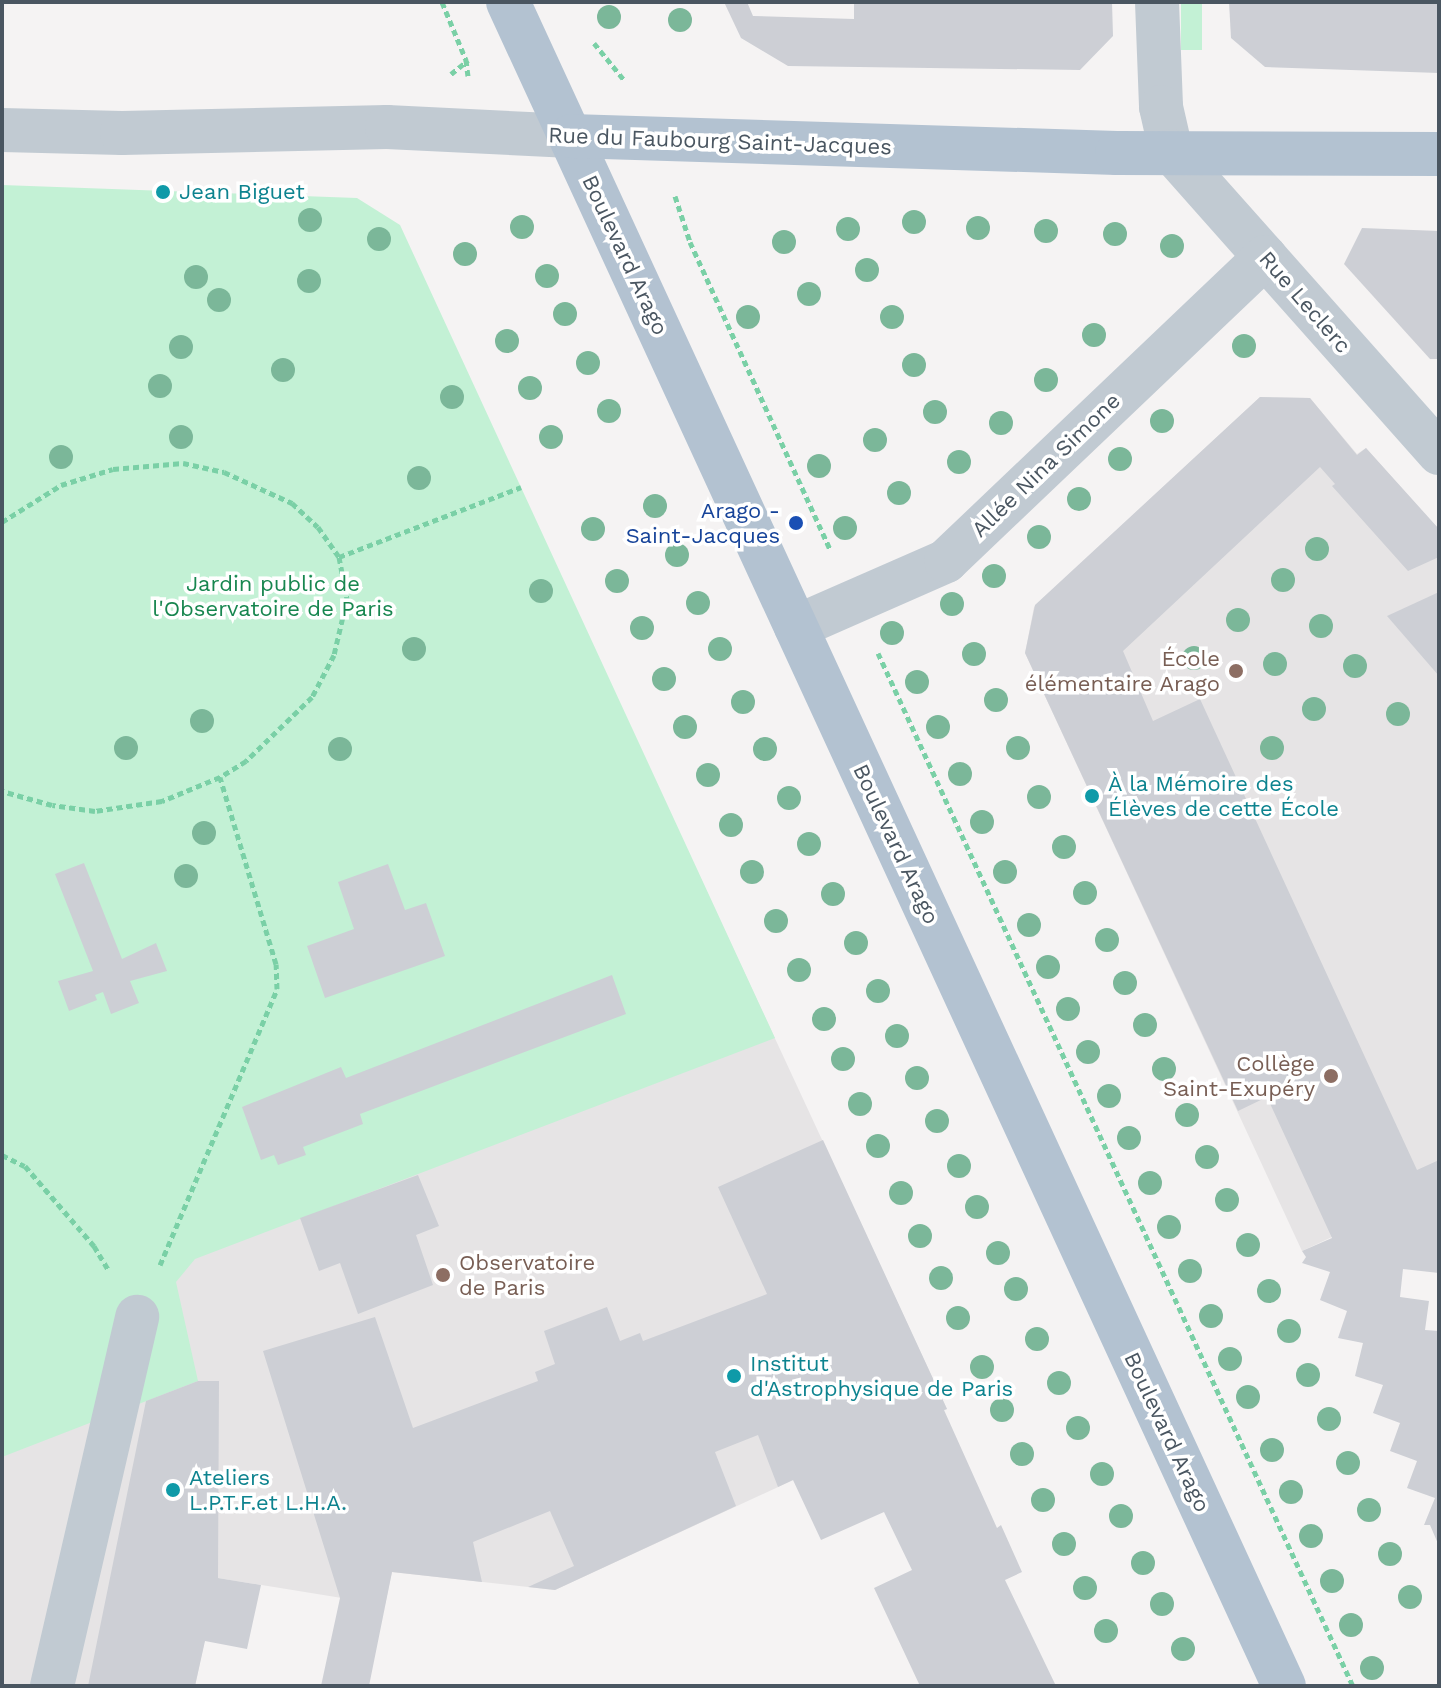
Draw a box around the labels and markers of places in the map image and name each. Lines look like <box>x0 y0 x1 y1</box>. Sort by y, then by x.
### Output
place label: Jean Biguet <box>179 179 305 205</box>
marker: Jean Biguet <box>154 183 172 201</box>
place label: Arago - Saint-Jacques <box>626 497 780 548</box>
marker: Arago - Saint-Jacques <box>787 514 805 532</box>
place label: École élémentaire Arago <box>1024 645 1220 696</box>
marker: École élémentaire Arago <box>1227 662 1245 680</box>
place label: À la Mémoire des Élèves de cette École <box>1108 770 1339 822</box>
marker: À la Mémoire des Élèves de cette École <box>1083 787 1101 805</box>
place label: Collège Saint-Exupéry <box>1163 1050 1315 1102</box>
marker: Collège Saint-Exupéry <box>1322 1067 1340 1085</box>
place label: Observatoire de Paris <box>459 1249 595 1300</box>
marker: Observatoire de Paris <box>434 1266 452 1284</box>
place label: Institut d'Astrophysique de Paris <box>750 1350 1013 1402</box>
marker: Institut d'Astrophysique de Paris <box>725 1367 743 1385</box>
place label: Ateliers L.P.T.F.et L.H.A. <box>189 1464 347 1516</box>
marker: Ateliers L.P.T.F.et L.H.A. <box>164 1481 182 1499</box>

